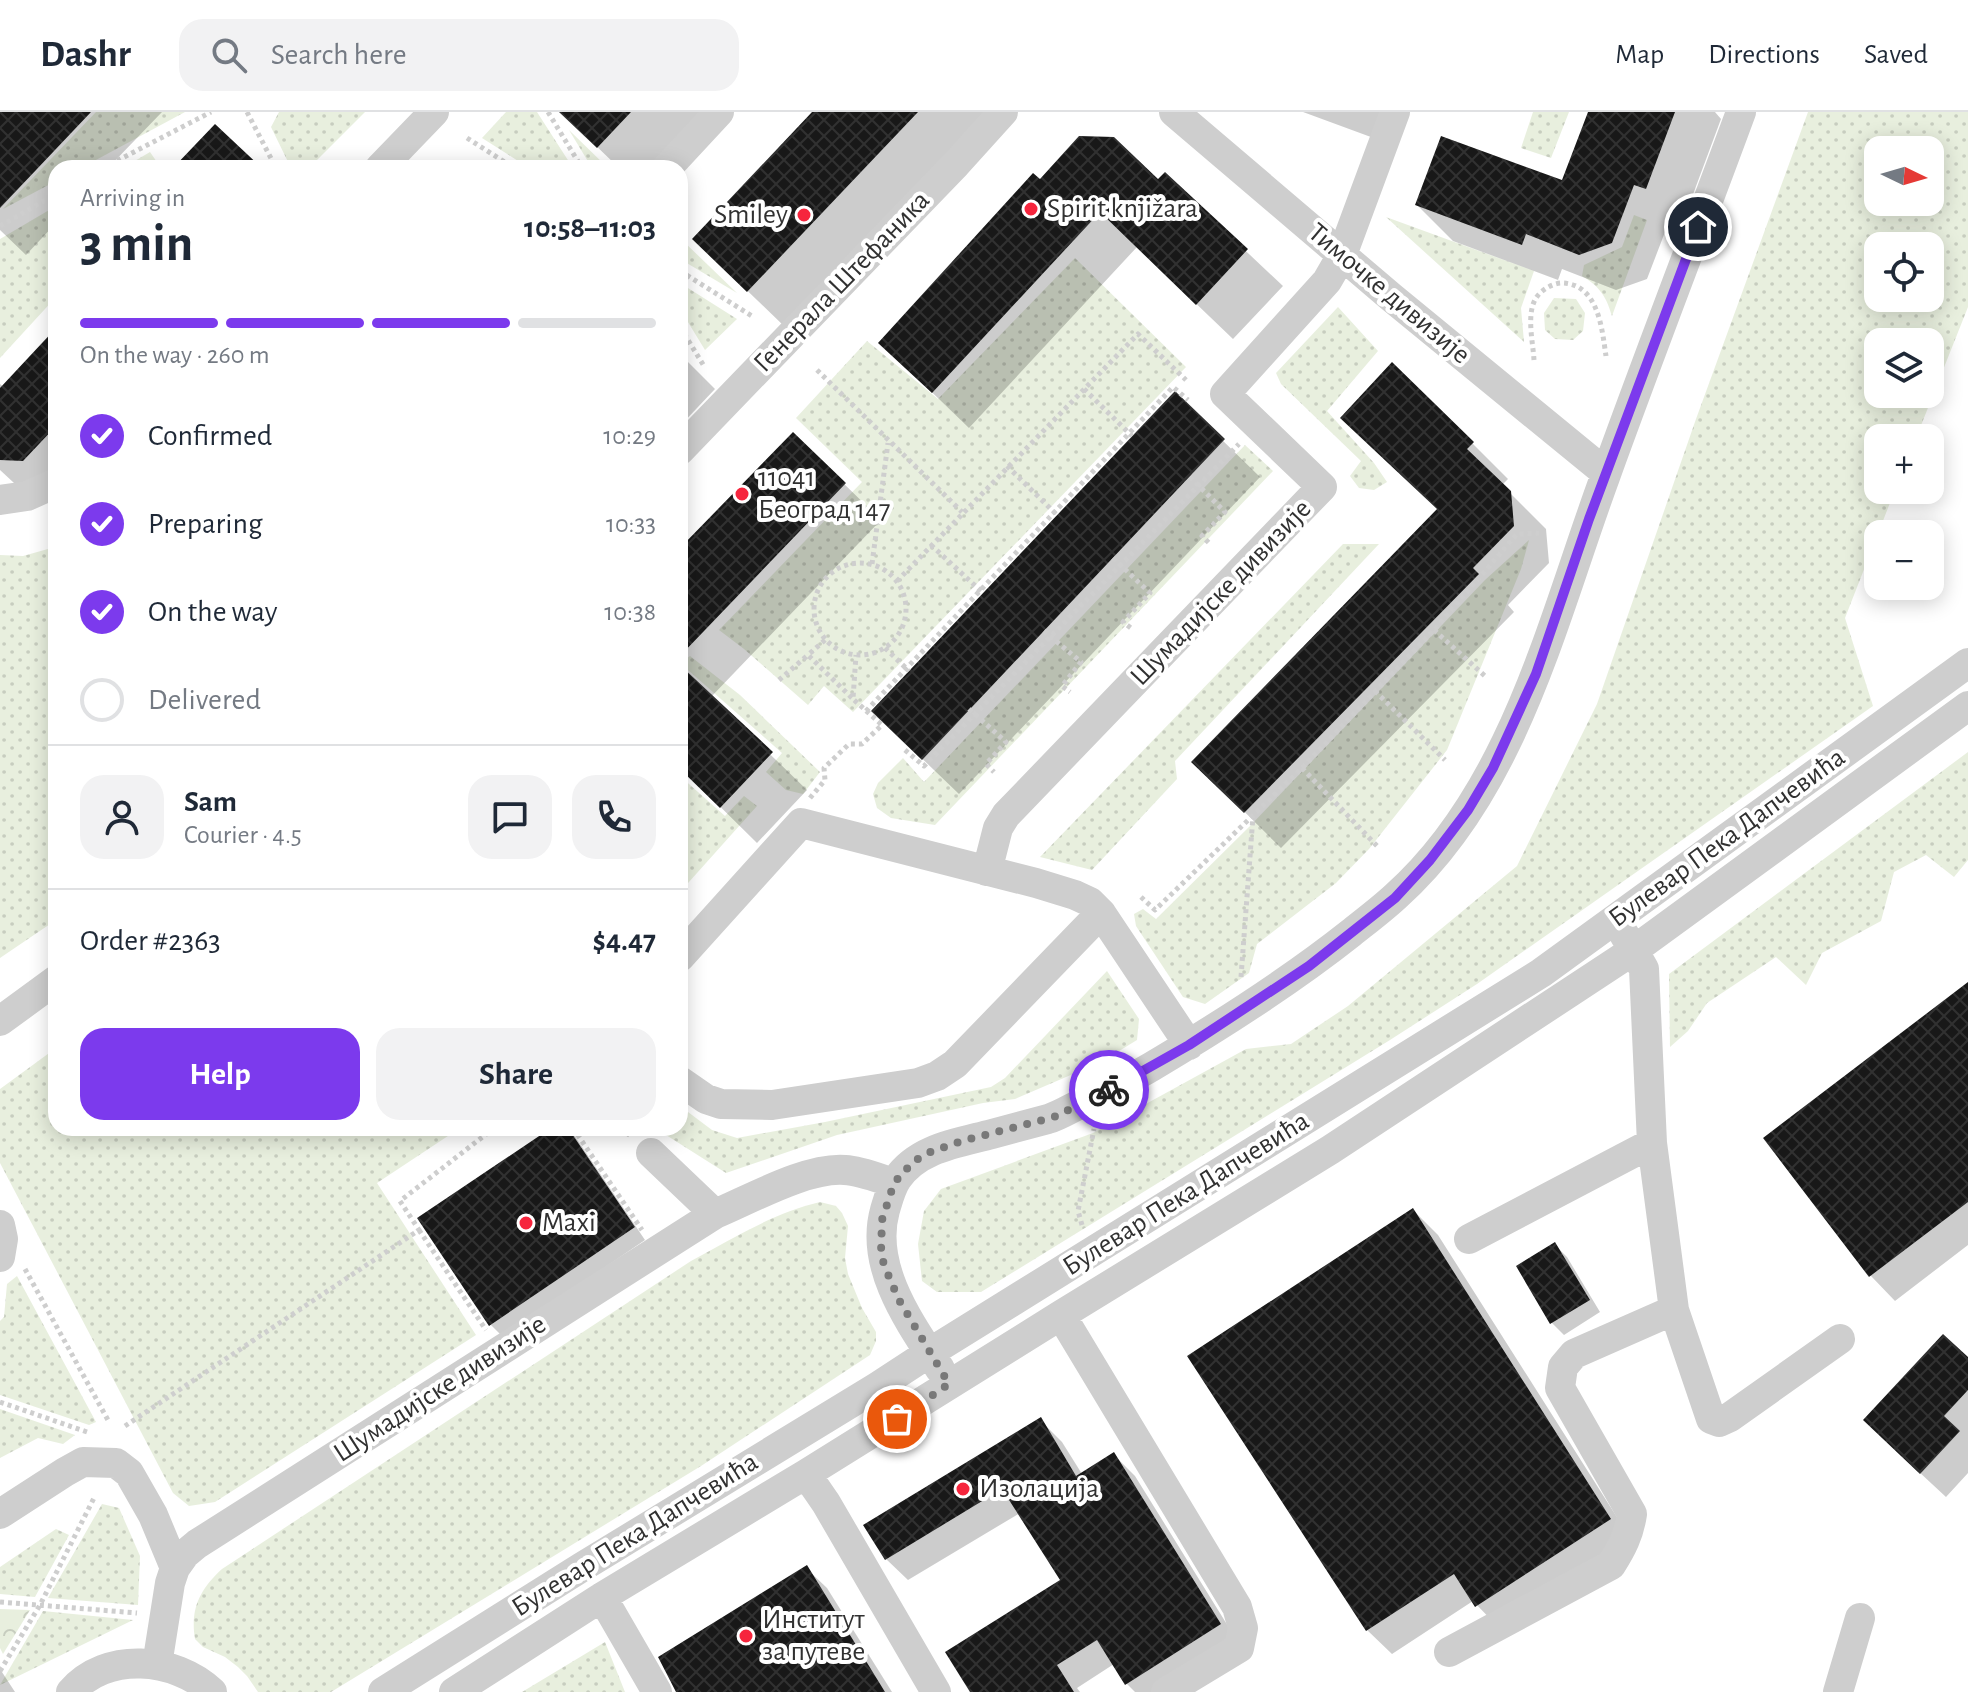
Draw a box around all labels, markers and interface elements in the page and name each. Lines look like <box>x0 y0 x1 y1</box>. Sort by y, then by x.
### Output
search box <box>179 19 739 91</box>
icon: search <box>207 33 251 77</box>
text: Dashr <box>40 36 131 74</box>
text: Search here <box>271 40 407 70</box>
text: Map <box>1615 41 1664 69</box>
text: Directions <box>1708 41 1820 69</box>
text: Saved <box>1864 41 1928 69</box>
north arrow <box>1864 136 1944 216</box>
map controls <box>1864 136 1944 600</box>
text: Arriving in <box>80 185 185 211</box>
street label: Генерала Штефаника <box>749 186 935 378</box>
pin <box>1664 193 1732 261</box>
place label: Spirit knjižara <box>1047 195 1198 223</box>
marker: Spirit knjižara <box>1022 200 1040 218</box>
place label: Smiley <box>714 201 788 229</box>
icon: home <box>1676 205 1720 249</box>
marker: Smiley <box>795 206 813 224</box>
text: 10:58–11:03 <box>524 213 656 243</box>
text: 3 min <box>80 218 193 270</box>
street label: Тимочке дивизије <box>1303 218 1475 370</box>
button: locate <box>1864 232 1944 312</box>
button: layers <box>1864 328 1944 408</box>
text: On the way · 260 m <box>80 342 270 368</box>
icon: check <box>80 414 124 458</box>
text: Confirmed <box>148 421 272 451</box>
text: 10:29 <box>603 423 656 449</box>
button: + <box>1864 424 1944 504</box>
place label: 11041 Београд 147 <box>758 464 890 524</box>
marker: 11041 Београд 147 <box>733 485 751 503</box>
street label: Шумадијске дивизије <box>1125 494 1317 692</box>
icon: check <box>80 502 124 546</box>
text: Preparing <box>148 509 263 539</box>
text: 10:33 <box>606 511 656 537</box>
button: − <box>1864 520 1944 600</box>
icon: check <box>80 590 124 634</box>
text: On the way <box>148 597 277 627</box>
text: 10:38 <box>604 599 656 625</box>
text: Delivered <box>148 685 261 715</box>
street label: Булевар Пека Дапчевића <box>1604 743 1850 933</box>
button: person <box>80 775 164 859</box>
button: chat <box>468 775 552 859</box>
button: phone <box>572 775 656 859</box>
text: Sam <box>184 787 237 817</box>
text: Courier · 4.5 <box>184 822 302 848</box>
text: Order #2363 <box>80 926 221 956</box>
text: $4.47 <box>592 926 656 956</box>
button: Help <box>80 1028 360 1120</box>
button: Share <box>376 1028 656 1120</box>
courier <box>1069 1050 1149 1130</box>
icon: bike <box>1087 1068 1131 1112</box>
street label: Булевар Пека Дапчевића <box>1058 1107 1314 1281</box>
place label: Maxi <box>542 1209 596 1237</box>
marker: Maxi <box>517 1214 535 1232</box>
street label: Шумадијске дивизије <box>329 1310 551 1468</box>
pin <box>863 1385 931 1453</box>
icon: bag <box>875 1397 919 1441</box>
street label: Булевар Пека Дапчевића <box>507 1448 763 1622</box>
place label: Изолација <box>979 1475 1099 1503</box>
marker: Изолација <box>954 1480 972 1498</box>
place label: Институт за путеве <box>762 1606 865 1666</box>
marker: Институт за путеве <box>737 1627 755 1645</box>

